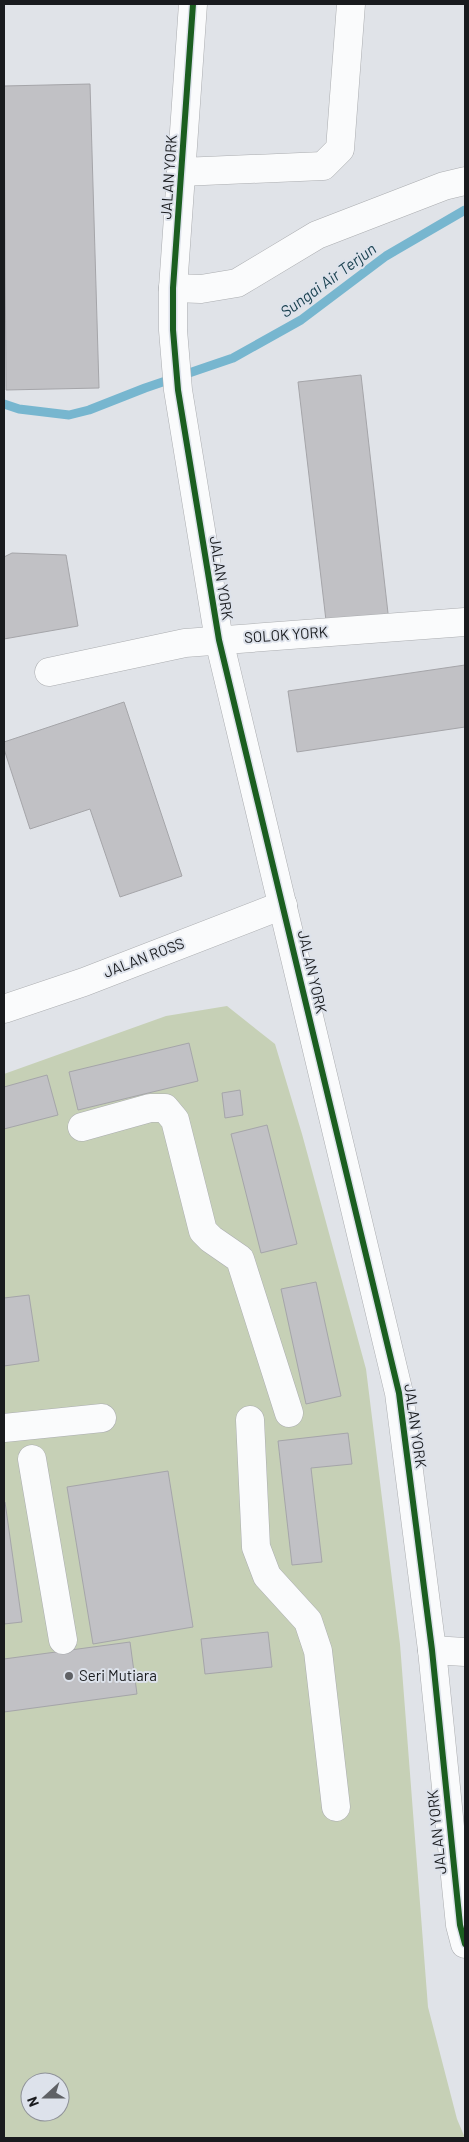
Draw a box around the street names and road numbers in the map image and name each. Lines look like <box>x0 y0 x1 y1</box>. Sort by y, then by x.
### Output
street label: JALAN YORK <box>156 134 180 220</box>
street label: JALAN YORK <box>206 535 238 621</box>
street label: SOLOK YORK <box>243 622 328 646</box>
street label: JALAN YORK <box>295 928 331 1015</box>
street label: JALAN ROSS <box>101 933 187 981</box>
street label: JALAN YORK <box>401 1383 431 1469</box>
street label: JALAN YORK <box>423 1789 449 1875</box>

